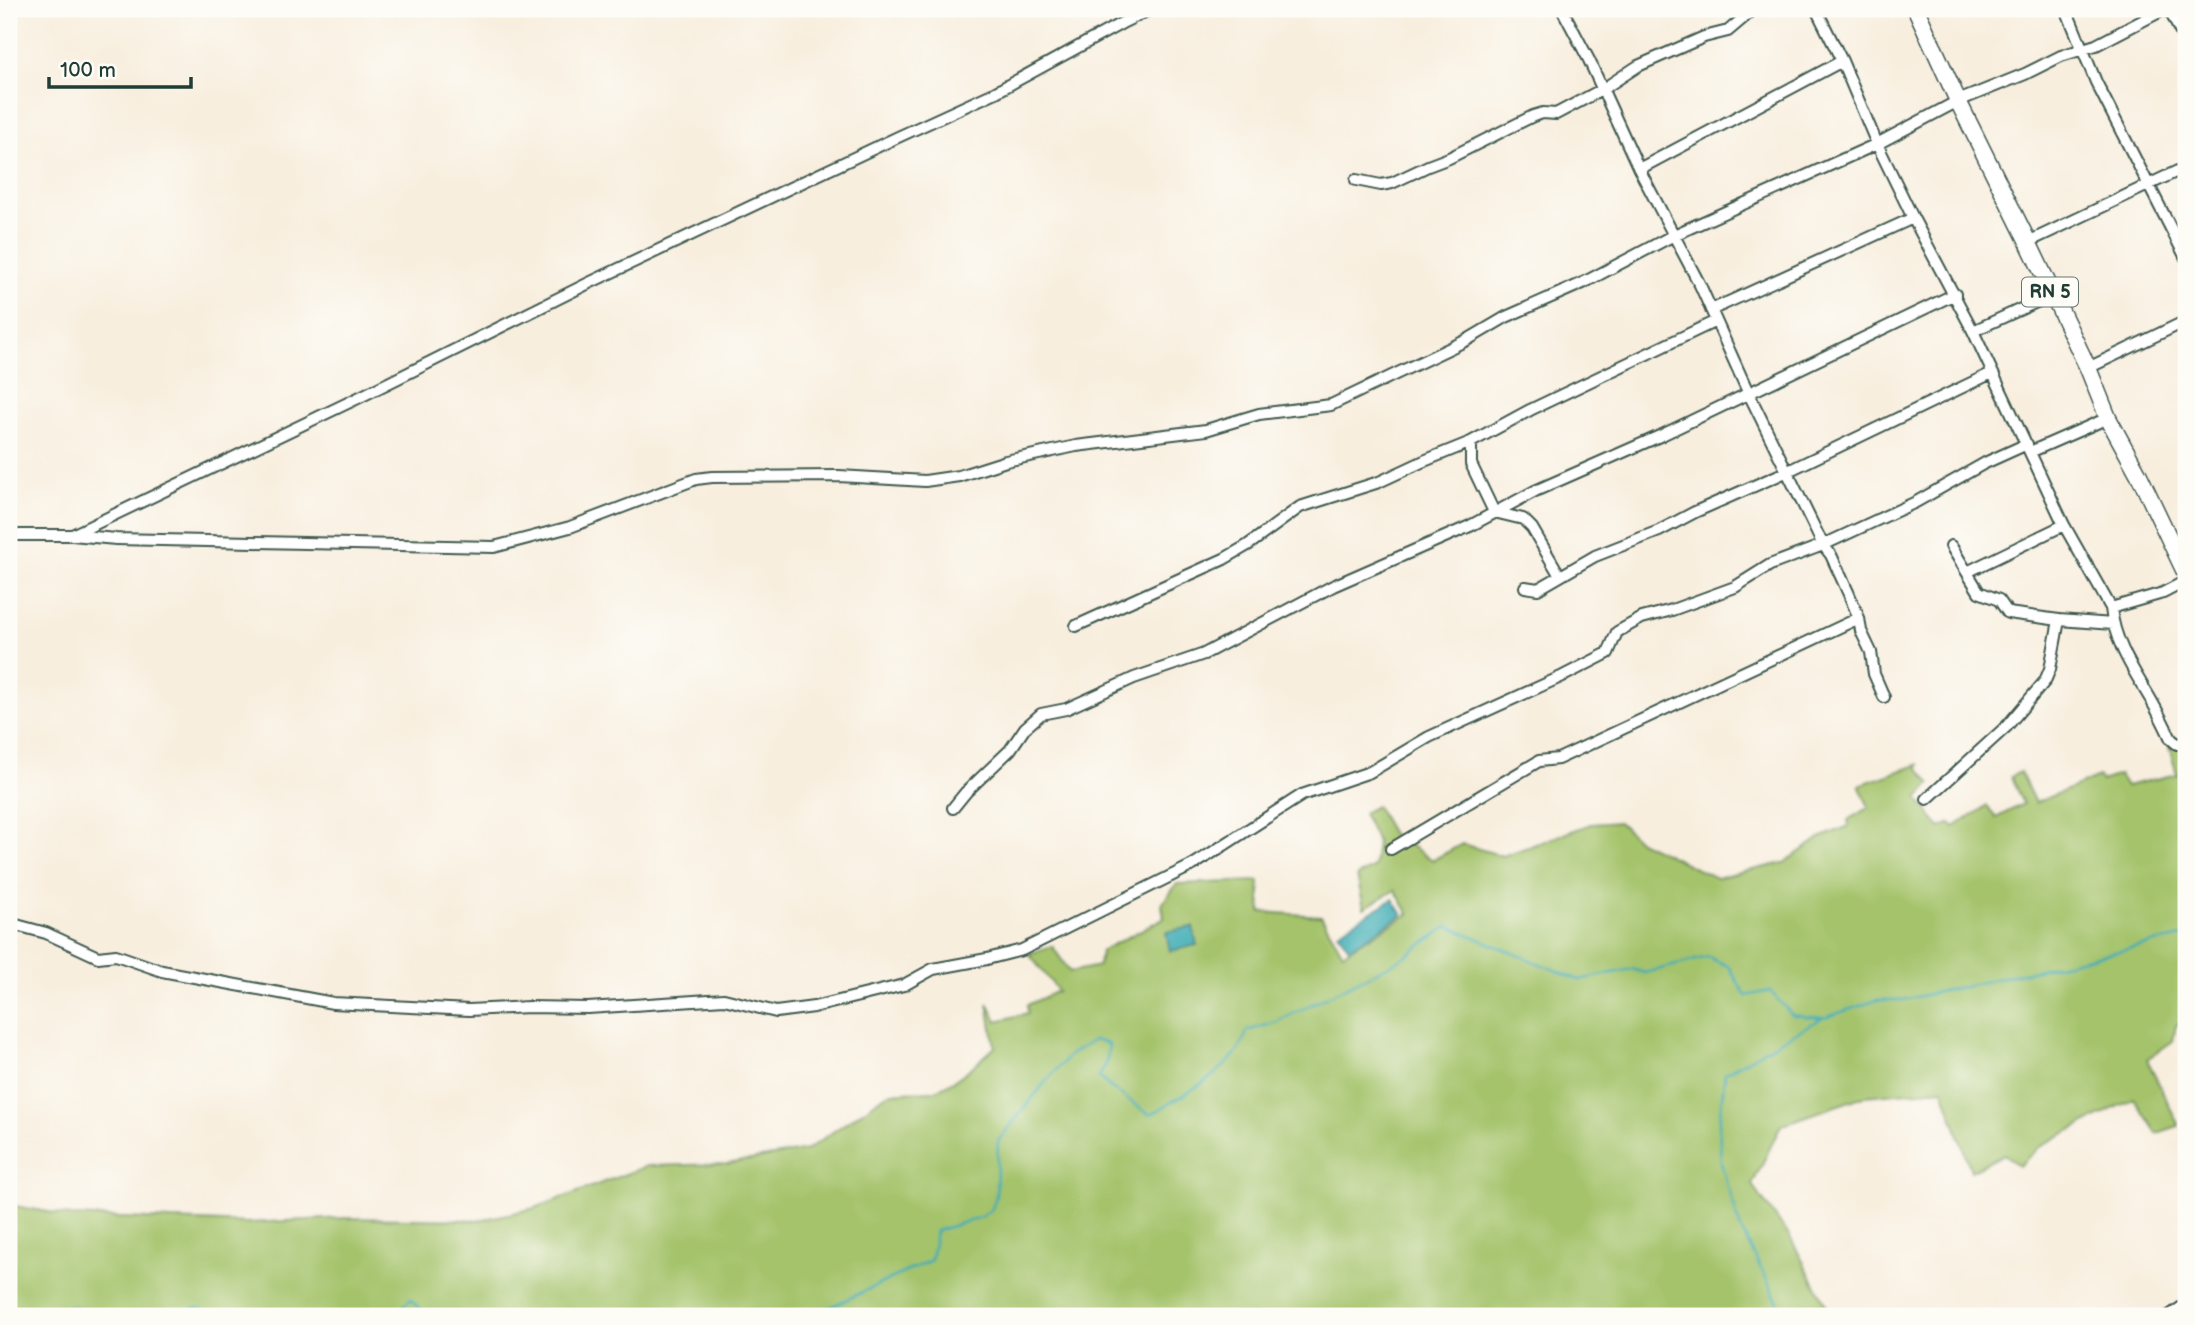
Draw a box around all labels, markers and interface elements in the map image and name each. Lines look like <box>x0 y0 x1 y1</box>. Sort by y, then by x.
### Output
scale bar <box>49 46 191 90</box>
text: 100 m <box>60 58 116 83</box>
road number: RN 5 <box>2022 278 2078 306</box>

